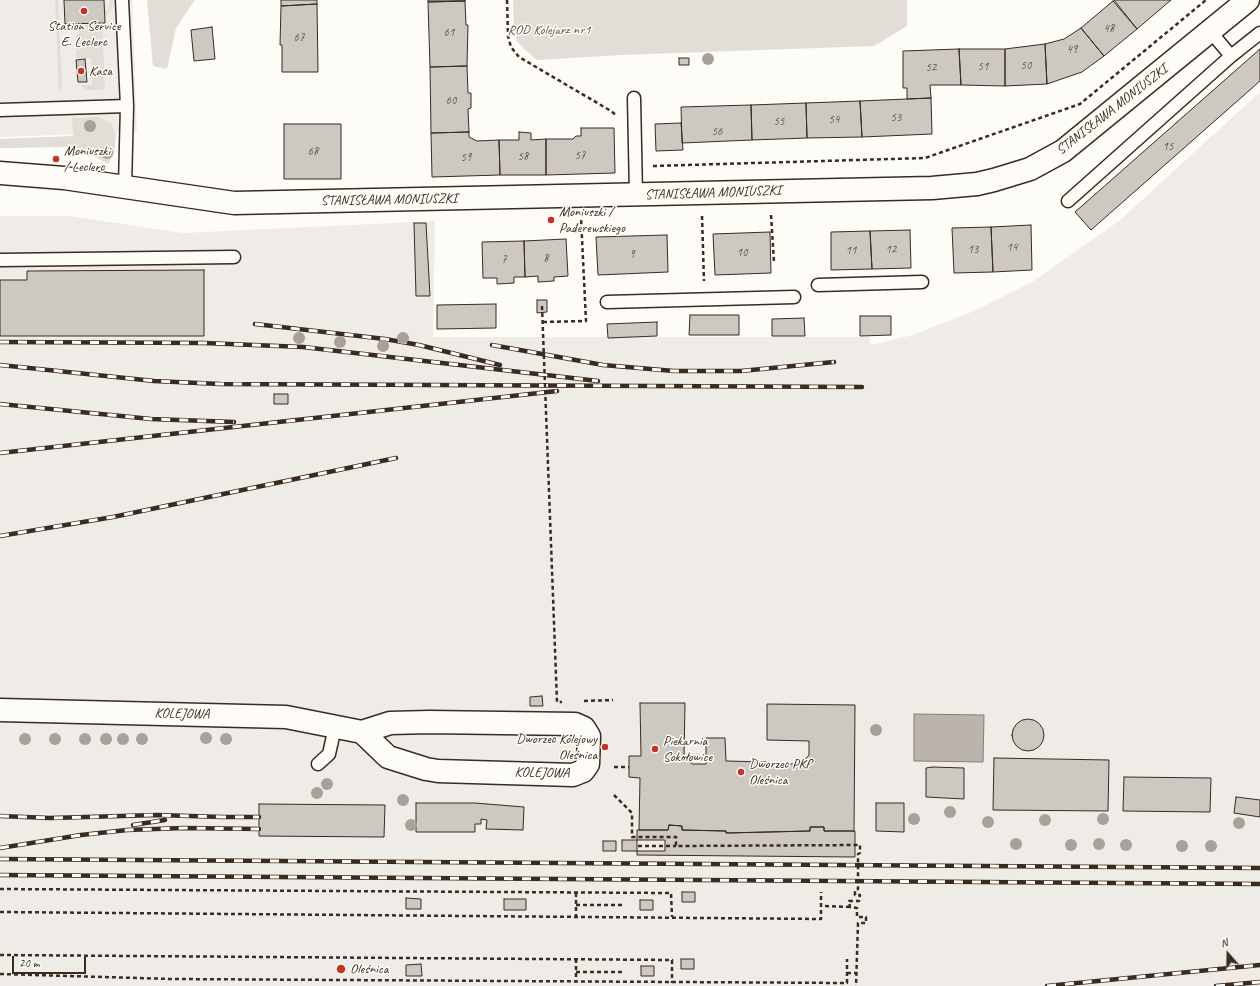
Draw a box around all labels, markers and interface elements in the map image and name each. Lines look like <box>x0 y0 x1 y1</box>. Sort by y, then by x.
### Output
marker: Station Service E. Leclerc <box>79 6 89 16</box>
place label: Station Service E. Leclerc <box>48 18 120 50</box>
park label: ROD Kolejarz nr1 <box>507 22 591 38</box>
house number: 48 <box>1104 22 1114 36</box>
house number: 61 <box>444 26 454 40</box>
house number: 67 <box>294 31 304 45</box>
house number: 49 <box>1067 43 1077 57</box>
house number: 50 <box>1021 59 1031 73</box>
house number: 51 <box>978 60 988 74</box>
house number: 52 <box>926 61 936 75</box>
street label: STANISŁAWA MONIUSZKI <box>1053 61 1171 159</box>
place label: Kasa <box>89 63 112 79</box>
marker: Kasa <box>76 66 86 76</box>
house number: 60 <box>446 94 456 108</box>
house number: 53 <box>891 111 901 125</box>
house number: 54 <box>829 113 839 127</box>
house number: 55 <box>774 115 784 129</box>
house number: 56 <box>712 125 722 139</box>
house number: 15 <box>1163 140 1173 154</box>
place label: Moniuszki / Leclerc <box>64 143 110 176</box>
house number: 68 <box>308 145 318 159</box>
house number: 57 <box>575 149 585 163</box>
house number: 58 <box>518 150 528 164</box>
house number: 59 <box>461 151 471 165</box>
marker: Moniuszki / Leclerc <box>51 154 61 164</box>
street label: STANISŁAWA MONIUSZKI <box>644 182 782 204</box>
street label: STANISŁAWA MONIUSZKI <box>321 190 457 210</box>
place label: Moniuszki / Paderewskiego <box>559 204 625 236</box>
marker: Moniuszki / Paderewskiego <box>546 215 556 225</box>
house number: 14 <box>1007 241 1017 255</box>
house number: 12 <box>886 243 896 257</box>
house number: 13 <box>968 243 978 257</box>
house number: 11 <box>846 244 856 258</box>
house number: 10 <box>737 246 747 260</box>
house number: 9 <box>629 248 635 262</box>
house number: 8 <box>543 252 549 266</box>
house number: 7 <box>501 253 507 267</box>
street label: KOLEJOWA <box>154 705 210 723</box>
place label: Dworzec Kolejowy Oleśnica <box>516 731 597 764</box>
place label: Piekarnia Sokołowice <box>663 733 712 766</box>
marker: Dworzec Kolejowy Oleśnica <box>600 742 610 752</box>
marker: Piekarnia Sokołowice <box>650 744 660 754</box>
place label: Dworzec PKP Oleśnica <box>749 756 812 788</box>
street label: KOLEJOWA <box>514 764 570 782</box>
marker: Dworzec PKP Oleśnica <box>736 767 746 777</box>
north arrow <box>1208 934 1248 974</box>
text: N <box>1218 935 1229 950</box>
scale bar <box>14 948 88 974</box>
text: 20 m <box>19 955 39 971</box>
place label: Oleśnica <box>350 961 388 977</box>
marker: Oleśnica <box>335 963 347 975</box>

